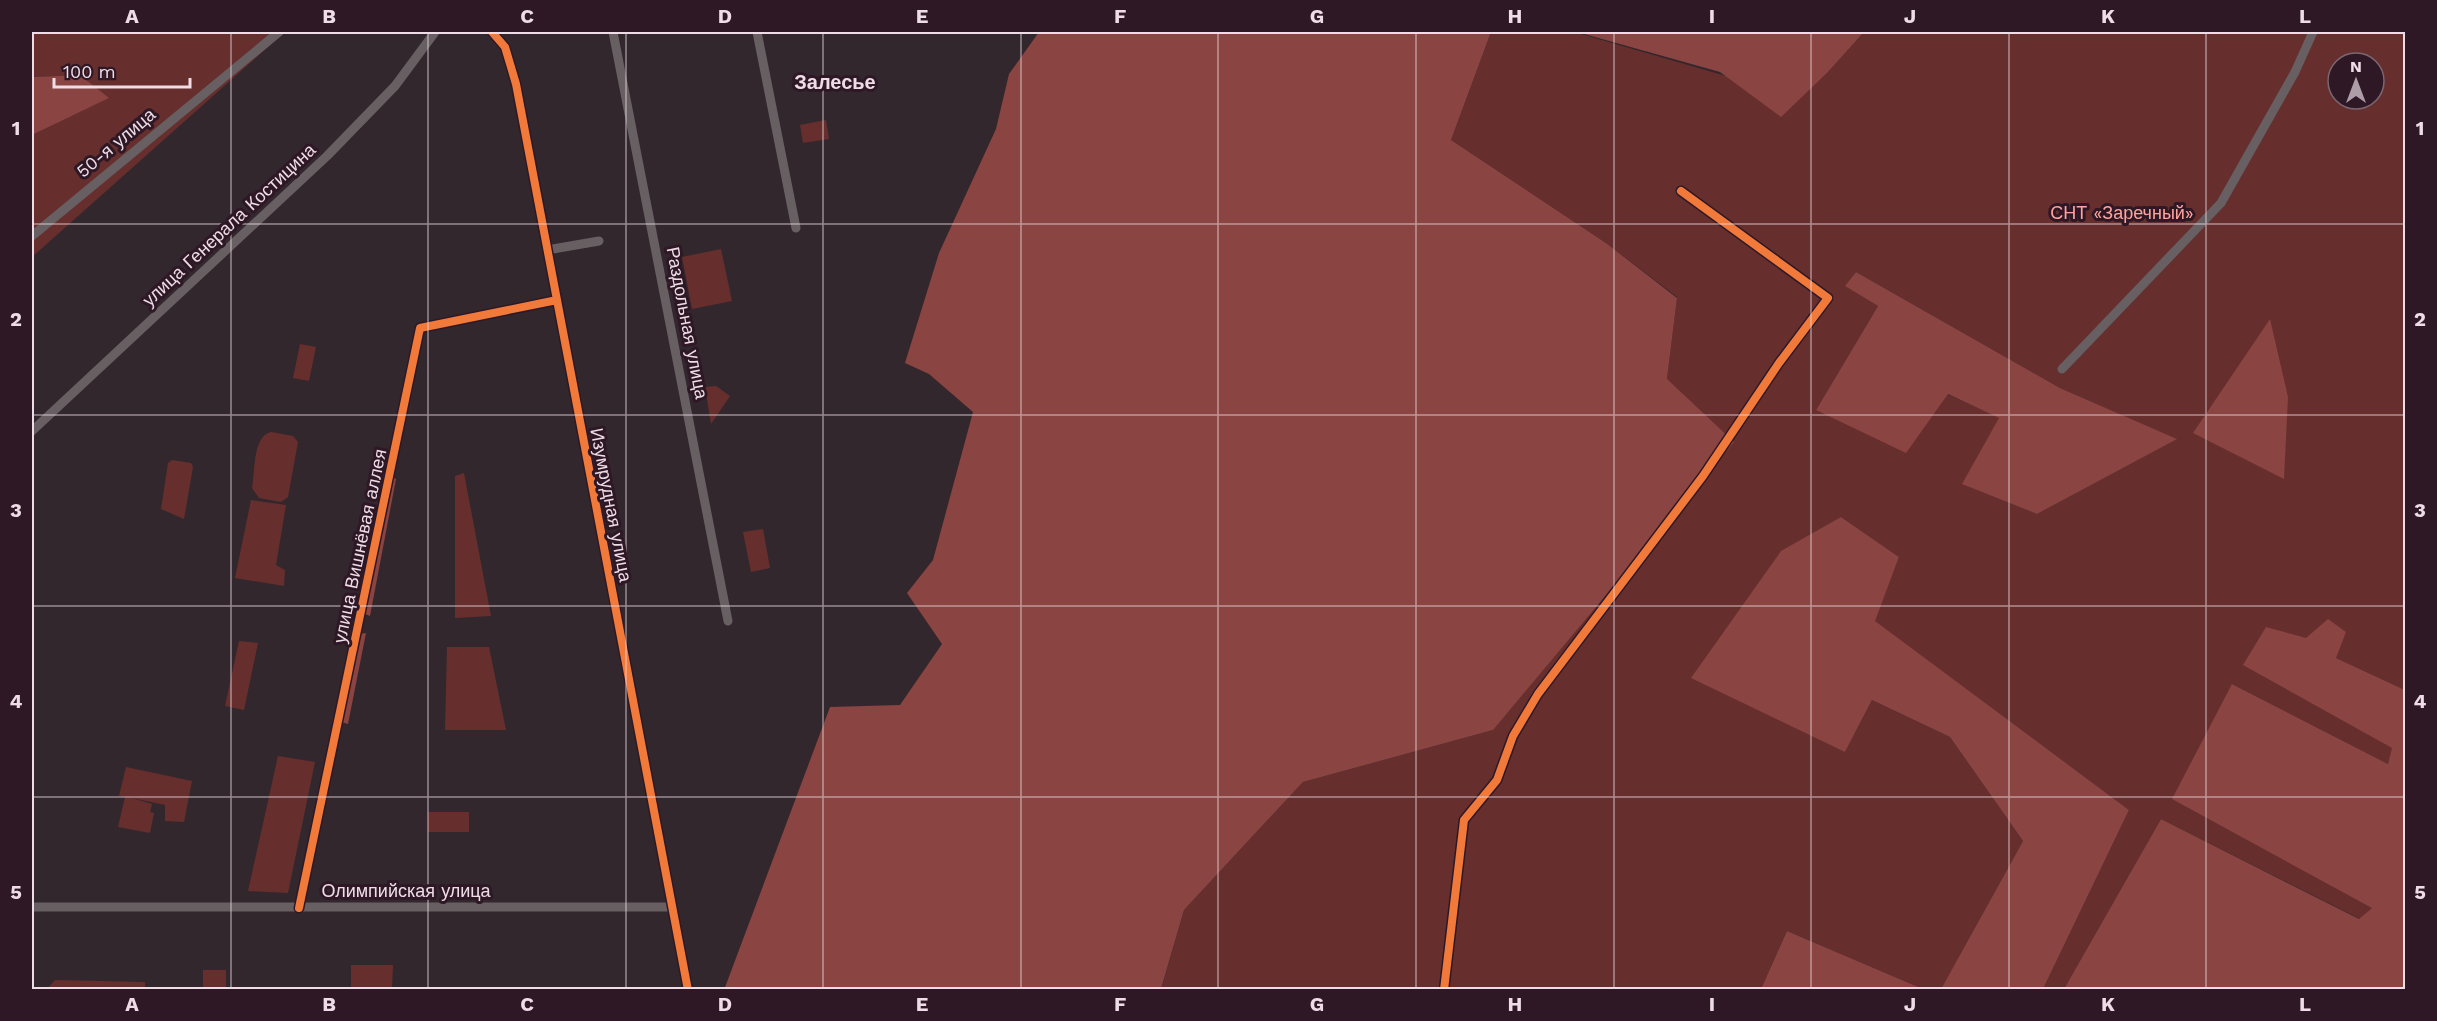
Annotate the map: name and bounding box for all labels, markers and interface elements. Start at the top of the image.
text: A [125,4,139,28]
text: B [322,4,336,28]
text: C [520,4,534,28]
text: D [718,4,732,28]
text: E [916,4,928,28]
text: F [1114,4,1126,28]
text: G [1310,4,1324,28]
text: H [1508,4,1522,28]
text: I [1709,4,1715,28]
text: J [1904,4,1916,28]
text: K [2101,4,2115,28]
text: L [2299,4,2311,28]
scale bar [54,51,190,89]
north arrow [2326,51,2386,111]
text: N [2350,57,2362,76]
text: 100 m [63,61,116,82]
district label: Залесье [794,70,876,94]
street label: 50-я улица [72,103,160,182]
text: 1 [12,116,20,140]
text: 1 [2416,116,2424,140]
street label: улица Генерала Костицина [138,138,320,310]
park label: СНТ «Заречный» [2050,202,2194,223]
street label: Раздольная улица [662,245,713,402]
text: 2 [10,307,22,331]
text: 2 [2414,307,2426,331]
street label: Изумрудная улица [586,426,637,585]
street label: улица Вишнёвая аллея [329,447,390,645]
text: 3 [10,498,22,522]
text: 3 [2414,498,2426,522]
text: 4 [10,689,23,713]
text: 4 [2414,689,2427,713]
text: 5 [10,880,22,904]
street label: Олимпийская улица [321,880,492,901]
text: 5 [2414,880,2426,904]
text: A [125,992,139,1016]
text: B [322,992,336,1016]
text: C [520,992,534,1016]
text: D [718,992,732,1016]
text: E [916,992,928,1016]
text: F [1114,992,1126,1016]
text: G [1310,992,1324,1016]
text: H [1508,992,1522,1016]
text: I [1709,992,1715,1016]
text: J [1904,992,1916,1016]
text: K [2101,992,2115,1016]
text: L [2299,992,2311,1016]

